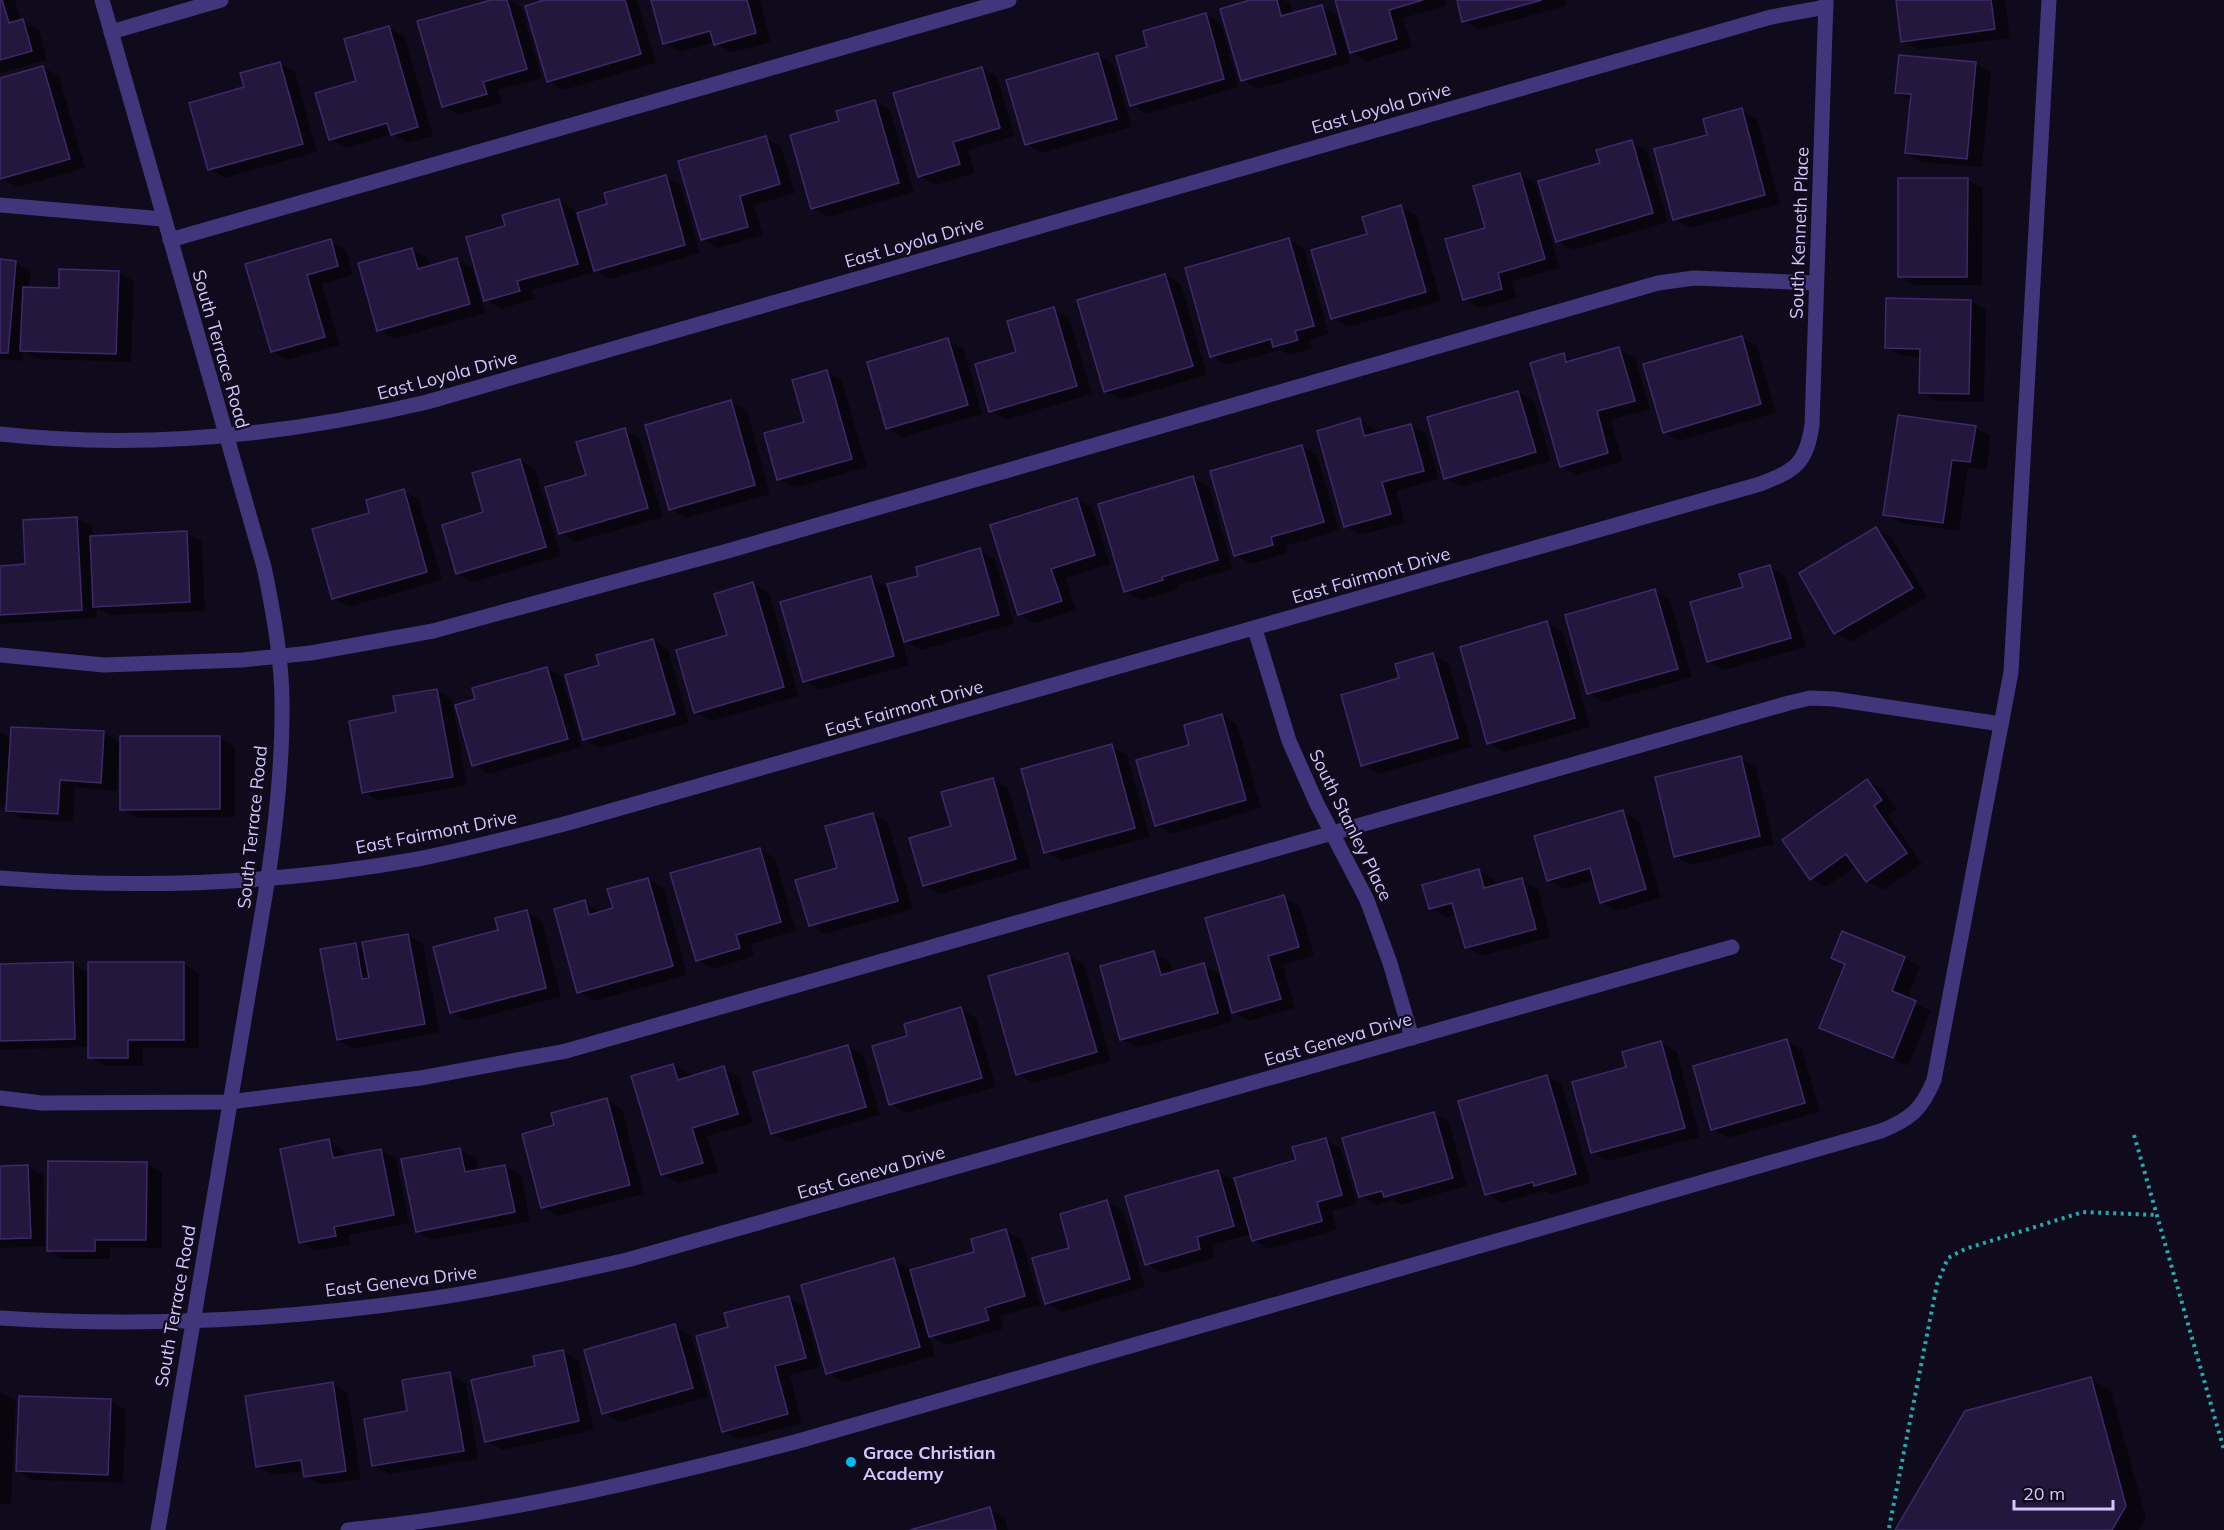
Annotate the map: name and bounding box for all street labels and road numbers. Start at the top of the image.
street label: East Loyola Drive [1309,77,1453,139]
street label: South Kenneth Place [1785,147,1813,319]
street label: East Loyola Drive [842,211,986,273]
street label: South Terrace Road [187,267,255,431]
street label: East Loyola Drive [375,345,519,405]
street label: East Fairmont Drive [1289,541,1453,609]
street label: East Fairmont Drive [822,674,986,742]
street label: South Terrace Road [232,744,272,910]
street label: South Stanley Place [1304,745,1398,905]
street label: East Fairmont Drive [354,805,518,859]
street label: East Geneva Drive [1261,1007,1415,1071]
street label: East Geneva Drive [794,1140,948,1204]
street label: South Terrace Road [149,1223,201,1389]
street label: East Geneva Drive [324,1260,478,1302]

